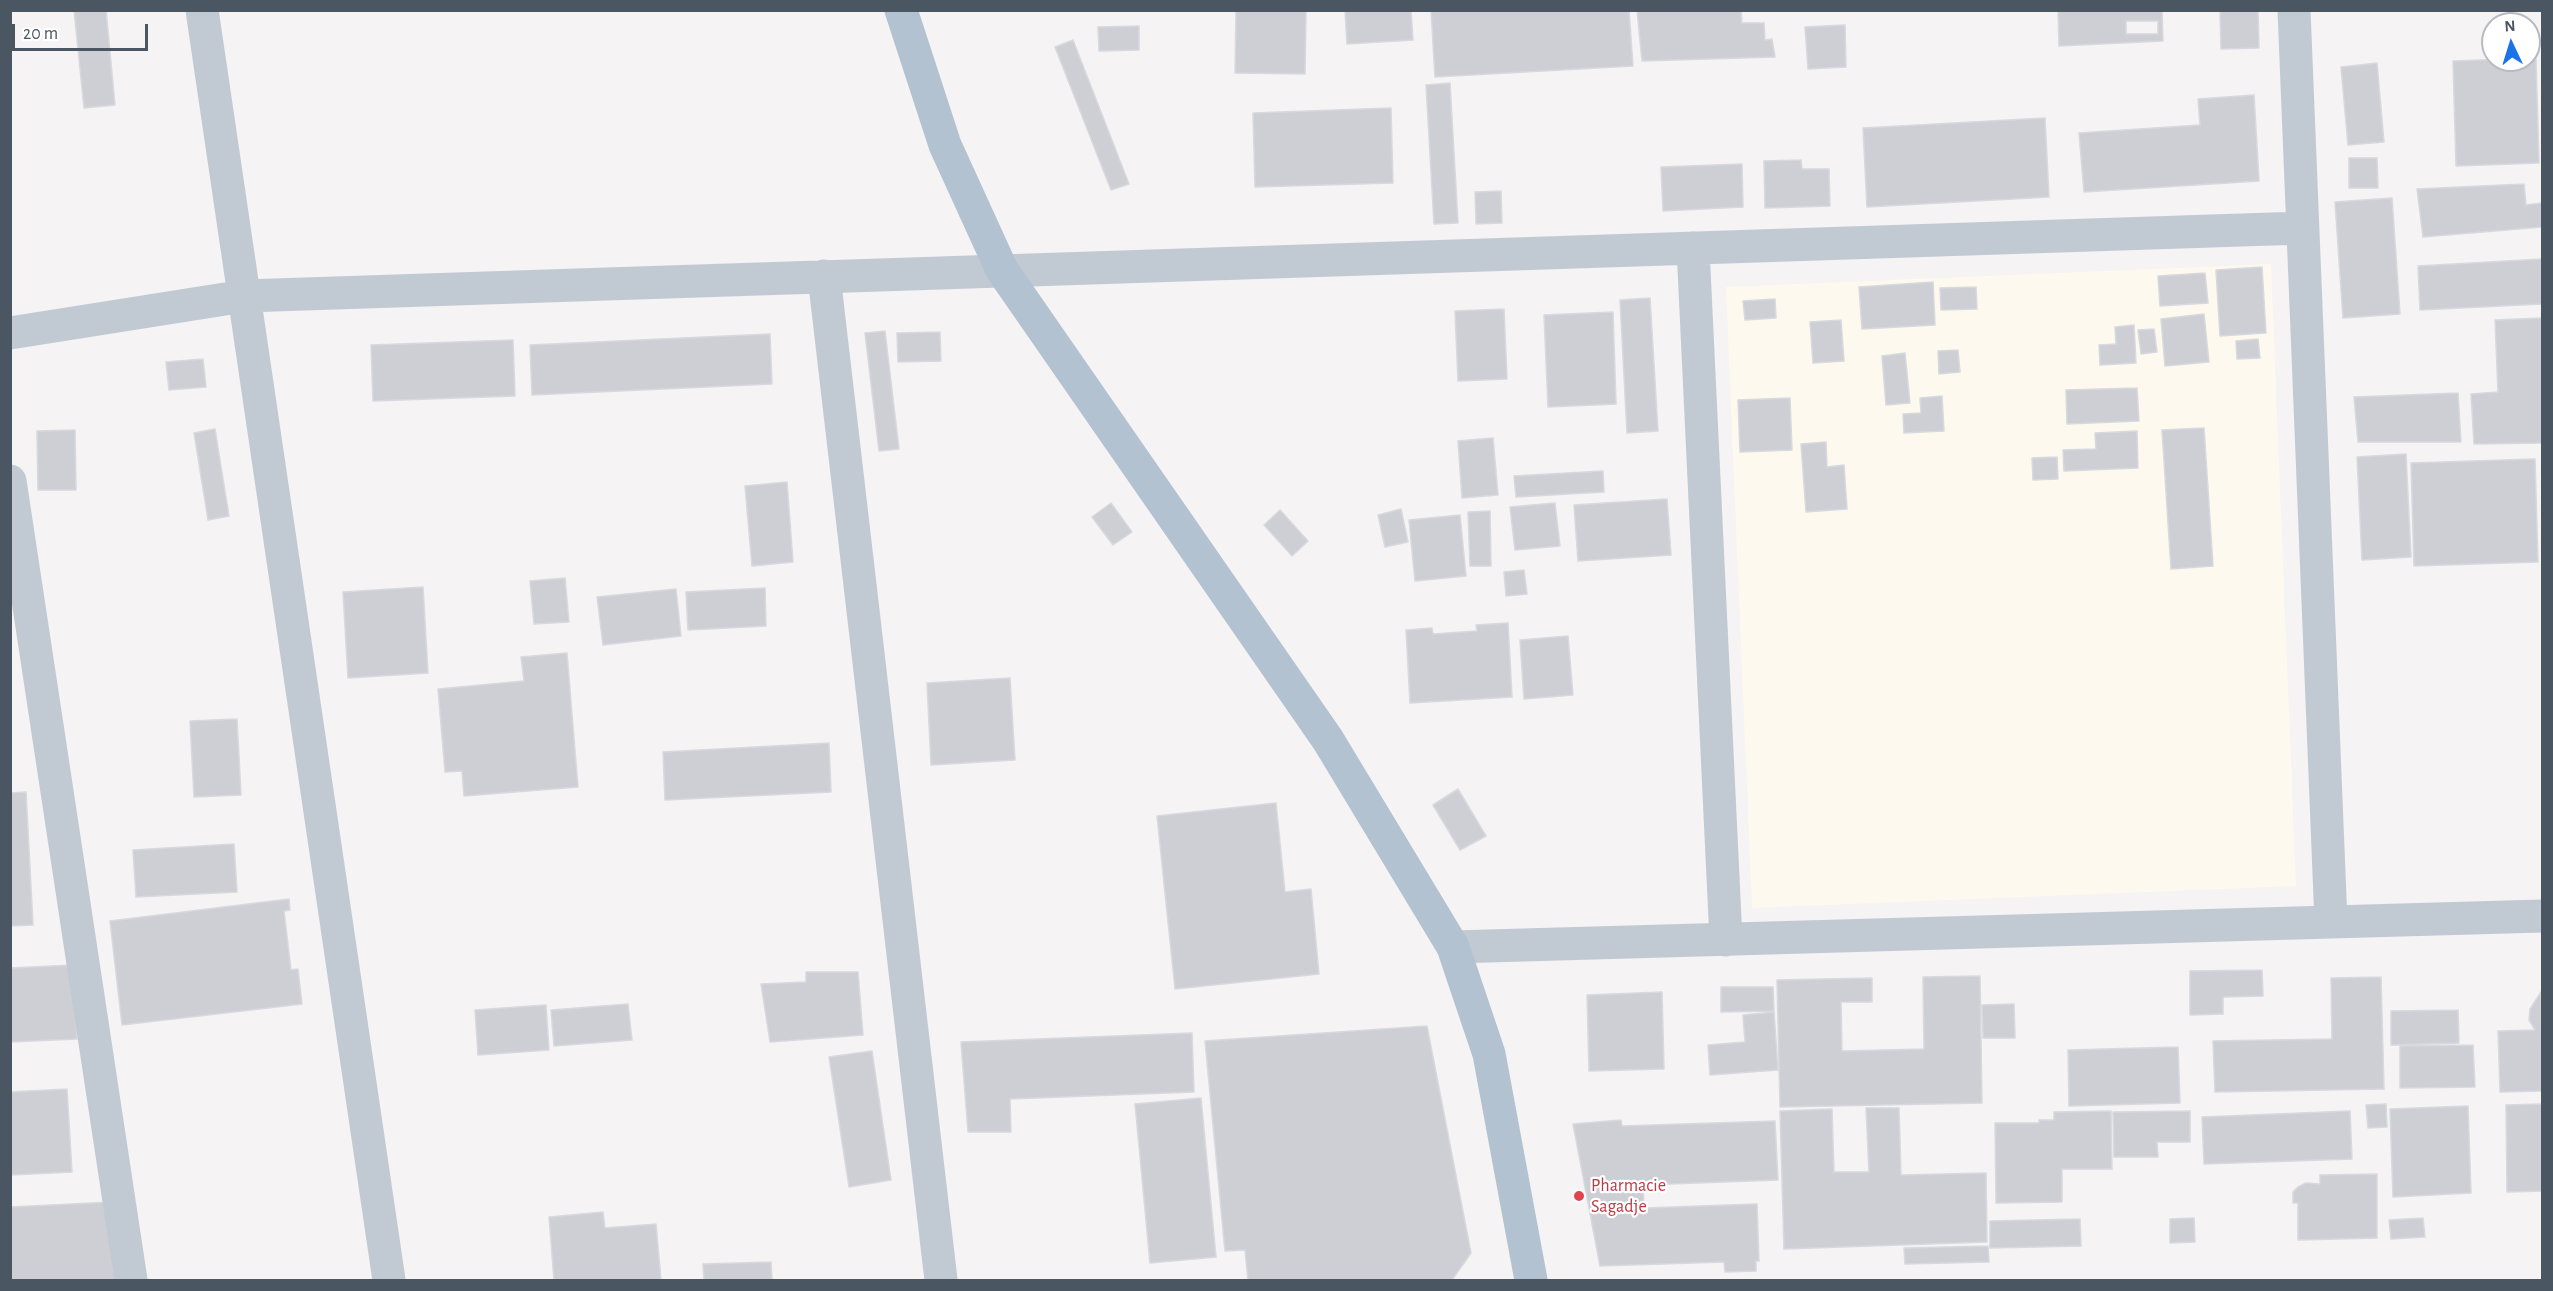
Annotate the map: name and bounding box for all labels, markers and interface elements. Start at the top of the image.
scale bar [15,12,152,50]
north arrow [2481,12,2541,72]
text: N [2504,18,2516,34]
text: 20 m [23,25,58,43]
place label: Pharmacie Sagadje [1591,1175,1666,1218]
marker: Pharmacie Sagadje [1572,1189,1586,1203]

